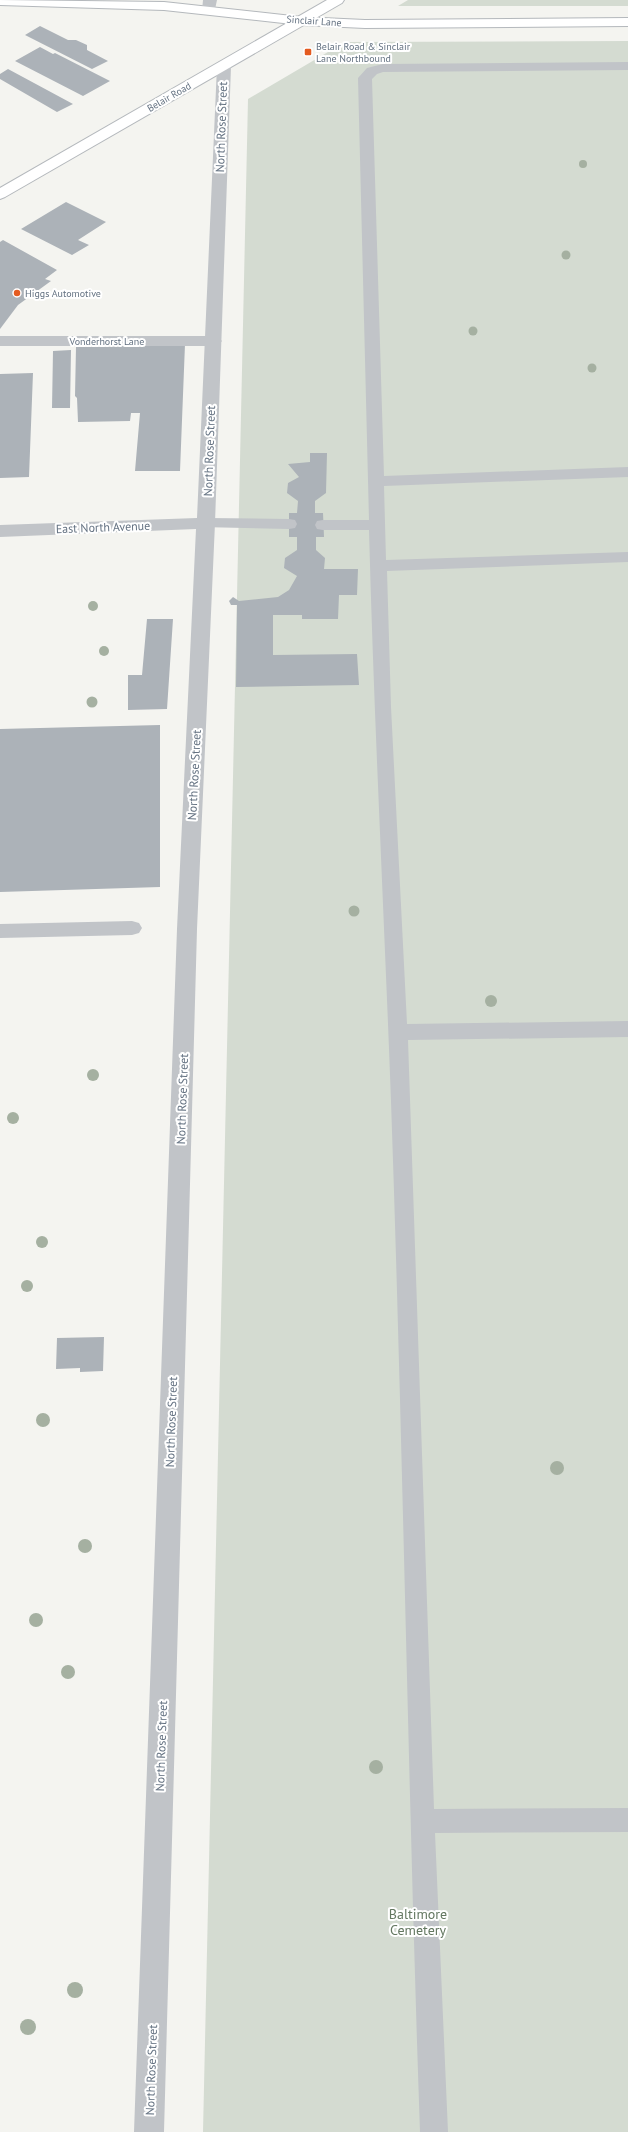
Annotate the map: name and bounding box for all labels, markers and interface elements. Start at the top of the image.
street label: Sinclair Lane [286,13,342,29]
place label: Belair Road & Sinclair Lane Northbound [316,40,411,65]
marker: Belair Road & Sinclair Lane Northbound [303,47,313,57]
street label: Belair Road [145,79,193,115]
street label: North Rose Street [212,81,230,173]
place label: Higgs Automotive [25,287,101,300]
marker: Higgs Automotive [12,288,22,298]
street label: Vonderhorst Lane [69,335,144,348]
street label: North Rose Street [200,405,218,497]
street label: East North Avenue [55,518,151,536]
street label: North Rose Street [184,729,204,821]
street label: North Rose Street [173,1053,191,1145]
street label: North Rose Street [162,1376,180,1468]
street label: North Rose Street [152,1700,170,1792]
park label: Baltimore Cemetery [389,1905,447,1939]
street label: North Rose Street [142,2024,160,2116]

